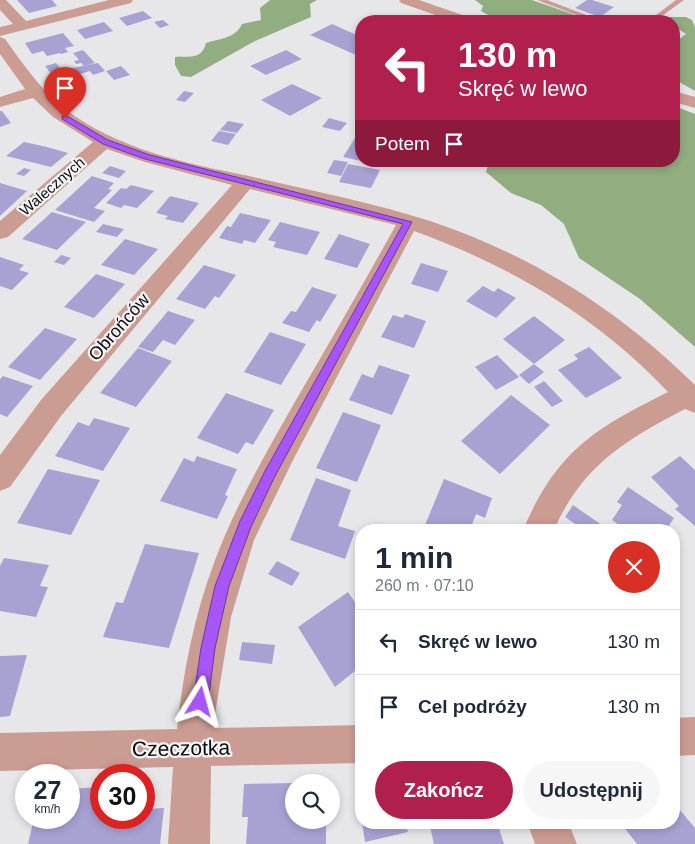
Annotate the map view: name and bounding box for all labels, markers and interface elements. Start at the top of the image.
icon: left [375,35,440,100]
text: 130 m [458,35,557,74]
pin [44,67,86,118]
icon: arrive [51,74,79,102]
text: Skręć w lewo [458,76,588,101]
icon: arrive [440,130,468,158]
text: Potem [375,133,430,154]
street label: Walecznych [16,153,88,219]
street label: Obrońców [85,289,154,365]
text: 1 min [375,541,453,574]
button: close [608,541,660,593]
text: 260 m · 07:10 [375,577,474,594]
icon: left [375,628,403,656]
text: Skręć w lewo [418,631,537,652]
text: 130 m [607,631,660,652]
position arrow [173,675,225,727]
icon: arrive [375,693,403,721]
text: Cel podróży [418,696,527,717]
text: 130 m [607,696,660,717]
street label: Czeczotka [132,736,231,760]
button: Zakończ [375,761,513,819]
button: Udostępnij [523,761,660,819]
speed limit sign: 30 [90,764,155,829]
map controls [285,774,340,829]
button: search [285,774,340,829]
text: 27 [34,776,61,804]
text: km/h [34,802,61,816]

